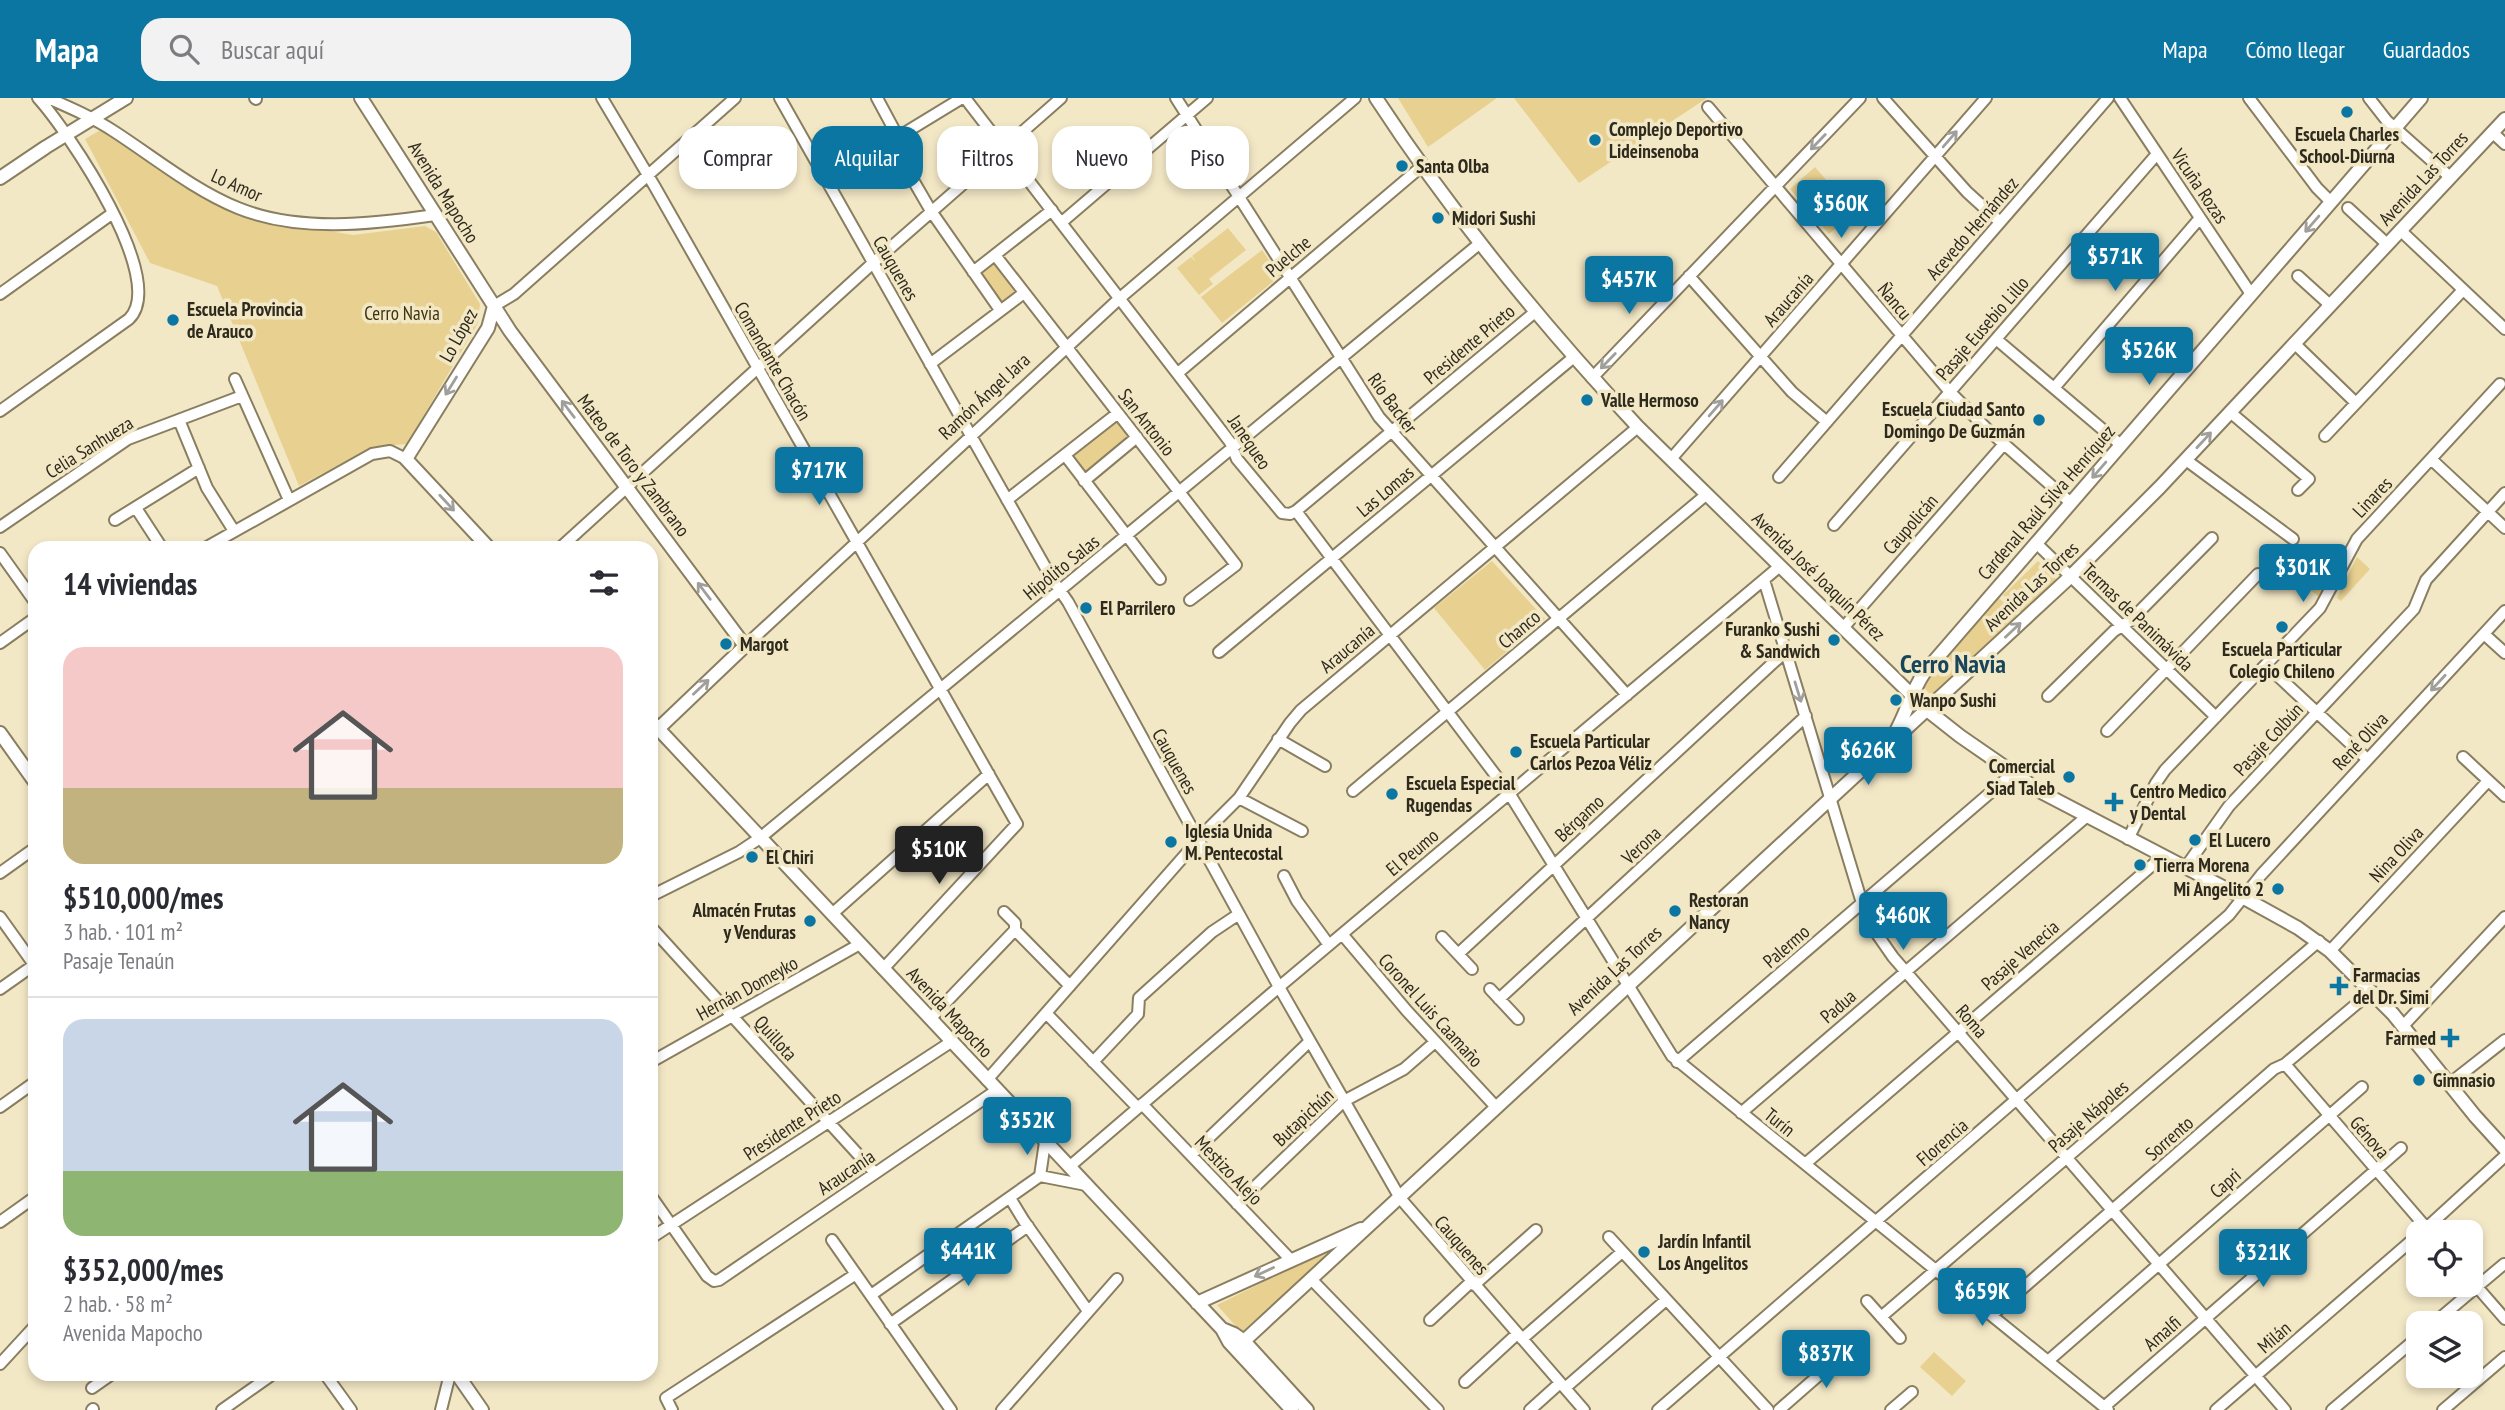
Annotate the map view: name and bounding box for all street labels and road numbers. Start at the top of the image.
street label: Avenida Las Torres [2373,126,2473,230]
street label: Avenida Mapocho [403,137,485,247]
street label: Vicuña Rozas [2166,143,2234,228]
street label: Lo Amor [208,163,267,207]
street label: Acevedo Hernández [1921,171,2023,284]
street label: Puelche [1261,230,1316,282]
street label: Cauquenes [868,231,924,305]
street label: Araucanía [1758,267,1818,331]
street label: Pasaje Eusebio Lillo [1930,271,2034,385]
street label: Ñancu [1873,278,1917,324]
street label: Comandante Chacón [729,297,817,425]
street label: Presidente Prieto [1419,299,1519,389]
street label: Lo López [434,304,482,366]
street label: Ramón Ángel Jara [933,348,1035,444]
street label: Río Backer [1363,368,1423,439]
street label: San Antonio [1113,384,1181,460]
street label: Mateo de Toro y Zambrano [573,389,695,541]
street label: Janequeo [1223,409,1277,474]
street label: Celia Sanhueza [41,411,137,483]
street label: Cardenal Raúl Silva Henríquez [1972,419,2120,584]
street label: Las Lomas [1351,460,1419,522]
street label: Linares [2347,471,2397,523]
street label: Caupolicán [1877,489,1943,559]
street label: Avenida José Joaquín Pérez [1747,506,1891,646]
street label: Hipólito Salas [1018,529,1104,605]
street label: Avenida Las Torres [1979,536,2083,636]
street label: Termas de Panimávida [2077,558,2199,676]
street label: Chanco [1493,604,1545,654]
street label: Araucanía [1315,618,1379,678]
street label: Pasaje Colbún [2228,697,2308,781]
street label: René Oliva [2327,707,2393,775]
street label: Cauquenes [1147,724,1203,798]
street label: Bérgamo [1549,789,1609,847]
street label: Verona [1616,821,1666,870]
street label: Nina Oliva [2364,821,2428,887]
street label: El Peumo [1381,823,1443,881]
street label: Pasaje Venecia [1976,915,2064,995]
street label: Palermo [1758,919,1814,973]
street label: Avenida Las Torres [1562,920,1666,1020]
street label: Coronel Luis Caamaño [1374,948,1488,1072]
street label: Hernán Domeyko [692,950,802,1026]
street label: Avenida Mapocho [902,962,998,1062]
street label: Padua [1815,984,1861,1028]
street label: Roma [1951,999,1993,1043]
street label: Quillota [749,1010,803,1066]
street label: Pasaje Nápoles [2043,1075,2133,1157]
street label: Butapichún [1268,1083,1338,1151]
street label: Presidente Prieto [739,1085,845,1165]
street label: Turín [1760,1102,1800,1142]
street label: Sorrento [2140,1110,2198,1166]
street label: Génova [2345,1111,2395,1163]
street label: Florencia [1911,1113,1973,1171]
street label: Mestizo Alejo [1190,1130,1268,1210]
street label: Araucanía [813,1144,879,1200]
street label: Capri [2204,1163,2246,1203]
street label: Cauquenes [1430,1210,1494,1280]
street label: Amalfi [2138,1310,2186,1356]
street label: Milán [2252,1316,2296,1358]

